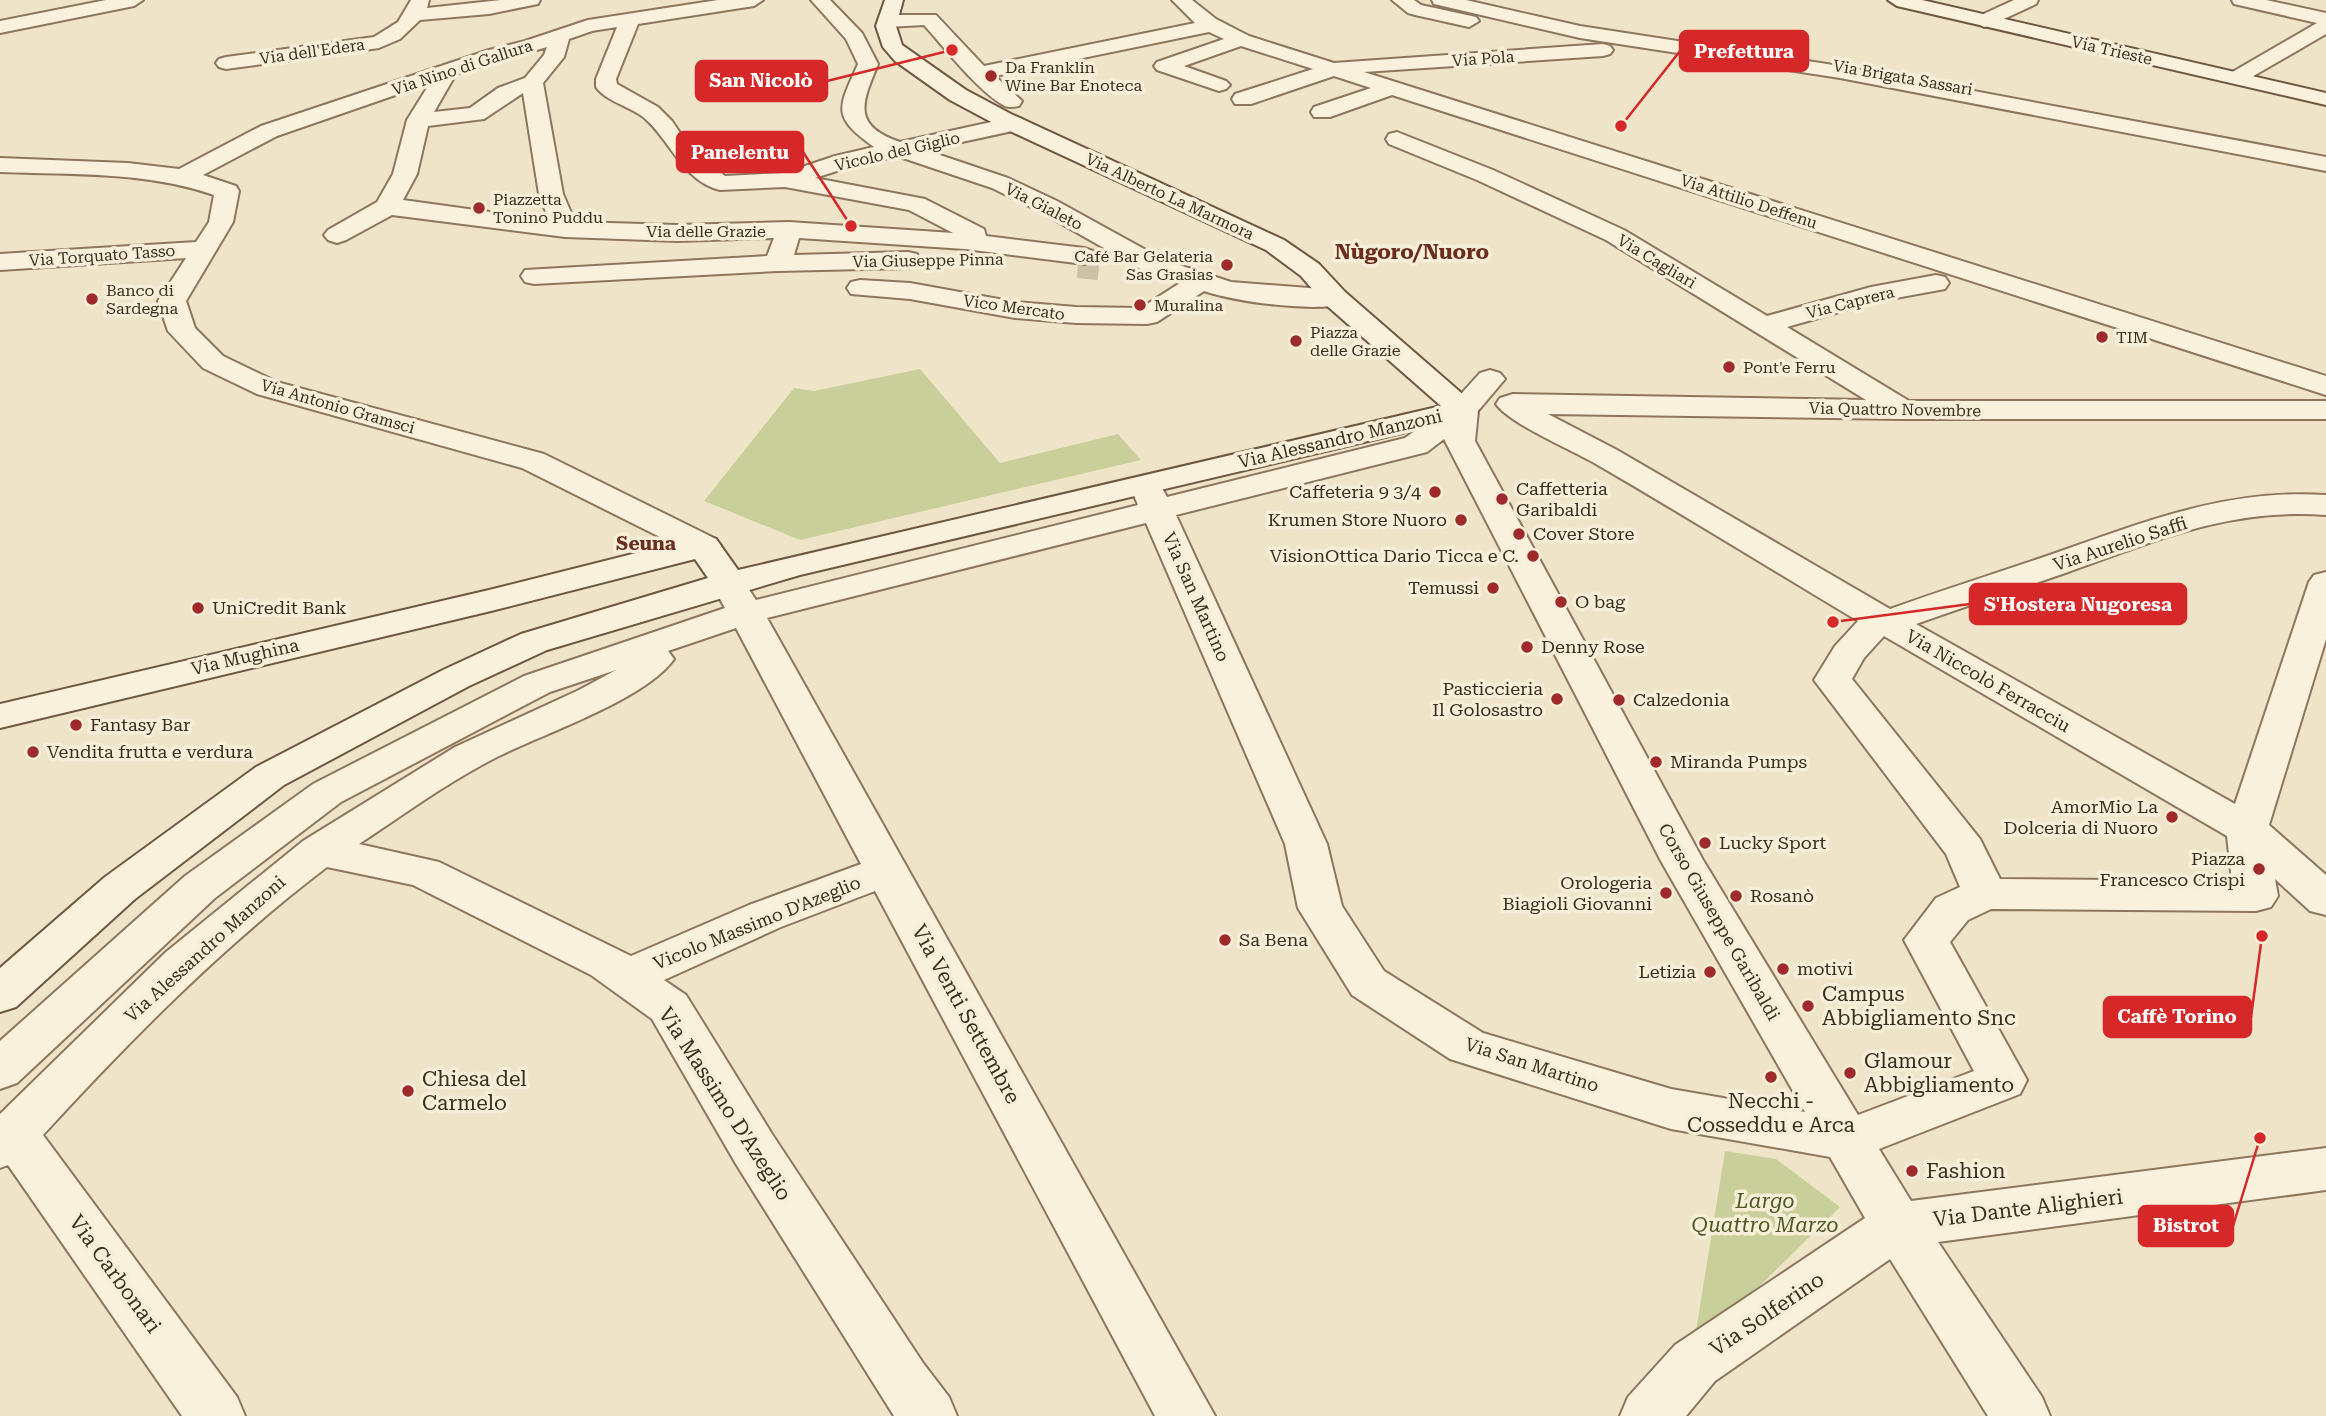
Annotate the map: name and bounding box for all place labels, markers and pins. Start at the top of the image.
callout: Prefettura [1680,31,1808,71]
place label: Da Franklin Wine Bar Enoteca [1005,58,1142,95]
callout: San Nicolò [696,61,827,101]
marker: Da Franklin Wine Bar Enoteca [983,68,999,84]
callout: Panelentu [677,132,803,172]
place label: Piazzetta Tonino Puddu [493,190,603,227]
marker: Piazzetta Tonino Puddu [471,200,487,216]
place label: Café Bar Gelateria Sas Grasias [1074,247,1213,284]
marker: Café Bar Gelateria Sas Grasias [1219,257,1235,273]
place label: Banco di Sardegna [106,281,179,318]
marker: Banco di Sardegna [84,291,100,307]
place label: Muralina [1154,296,1224,315]
marker: Muralina [1132,297,1148,313]
place label: Piazza delle Grazie [1310,323,1401,360]
place label: TIM [2116,328,2148,347]
marker: TIM [2094,329,2110,345]
marker: Piazza delle Grazie [1288,333,1304,349]
place label: Pont'e Ferru [1743,358,1835,377]
marker: Pont'e Ferru [1721,359,1737,375]
place label: Caffetteria Garibaldi [1516,478,1608,520]
place label: Caffeteria 9 3/4 [1289,481,1421,502]
marker: Caffeteria 9 3/4 [1427,484,1443,500]
marker: Caffetteria Garibaldi [1494,491,1510,507]
place label: Krumen Store Nuoro [1268,509,1447,530]
marker: Krumen Store Nuoro [1453,512,1469,528]
place label: Cover Store [1533,523,1635,544]
marker: Cover Store [1511,526,1527,542]
place label: VisionOttica Dario Ticca e C. [1270,545,1519,566]
marker: VisionOttica Dario Ticca e C. [1525,548,1541,564]
place label: Temussi [1408,577,1479,598]
marker: Temussi [1485,580,1501,596]
callout: S'Hostera Nugoresa [1970,584,2186,624]
place label: O bag [1575,591,1626,612]
marker: O bag [1553,594,1569,610]
place label: UniCredit Bank [212,597,347,618]
marker: UniCredit Bank [190,600,206,616]
place label: Denny Rose [1541,636,1645,657]
marker: Denny Rose [1519,639,1535,655]
place label: Pasticcieria Il Golosastro [1432,678,1543,720]
place label: Calzedonia [1633,689,1730,710]
marker: Pasticcieria Il Golosastro [1549,691,1565,707]
marker: Calzedonia [1611,692,1627,708]
place label: Fantasy Bar [90,714,190,735]
marker: Fantasy Bar [68,717,84,733]
place label: Vendita frutta e verdura [47,741,253,762]
marker: Vendita frutta e verdura [25,744,41,760]
place label: Miranda Pumps [1670,751,1807,772]
marker: Miranda Pumps [1648,754,1664,770]
place label: AmorMio La Dolceria di Nuoro [2003,796,2158,838]
marker: AmorMio La Dolceria di Nuoro [2164,809,2180,825]
place label: Lucky Sport [1719,832,1827,853]
marker: Lucky Sport [1697,835,1713,851]
place label: Piazza Francesco Crispi [2100,848,2245,890]
marker: Piazza Francesco Crispi [2251,861,2267,877]
place label: Orologeria Biagioli Giovanni [1502,872,1652,914]
marker: Orologeria Biagioli Giovanni [1658,885,1674,901]
place label: Rosanò [1750,885,1814,906]
marker: Rosanò [1728,888,1744,904]
place label: Sa Bena [1239,929,1308,950]
marker: Sa Bena [1217,932,1233,948]
place label: motivi [1797,958,1853,979]
place label: Letizia [1638,961,1696,982]
marker: motivi [1775,961,1791,977]
marker: Letizia [1702,964,1718,980]
place label: Campus Abbigliamento Snc [1822,982,2016,1030]
callout: Caffè Torino [2104,997,2251,1037]
marker: Campus Abbigliamento Snc [1800,998,1816,1014]
place label: Glamour Abbigliamento [1864,1049,2014,1097]
marker: Glamour Abbigliamento [1842,1065,1858,1081]
place label: Chiesa del Carmelo [422,1067,527,1115]
marker: Necchi - Cosseddu e Arca [1763,1069,1779,1085]
marker: Chiesa del Carmelo [400,1083,416,1099]
place label: Necchi - Cosseddu e Arca [1687,1089,1856,1137]
place label: Fashion [1926,1159,2006,1183]
marker: Fashion [1904,1163,1920,1179]
callout: Bistrot [2139,1206,2233,1246]

